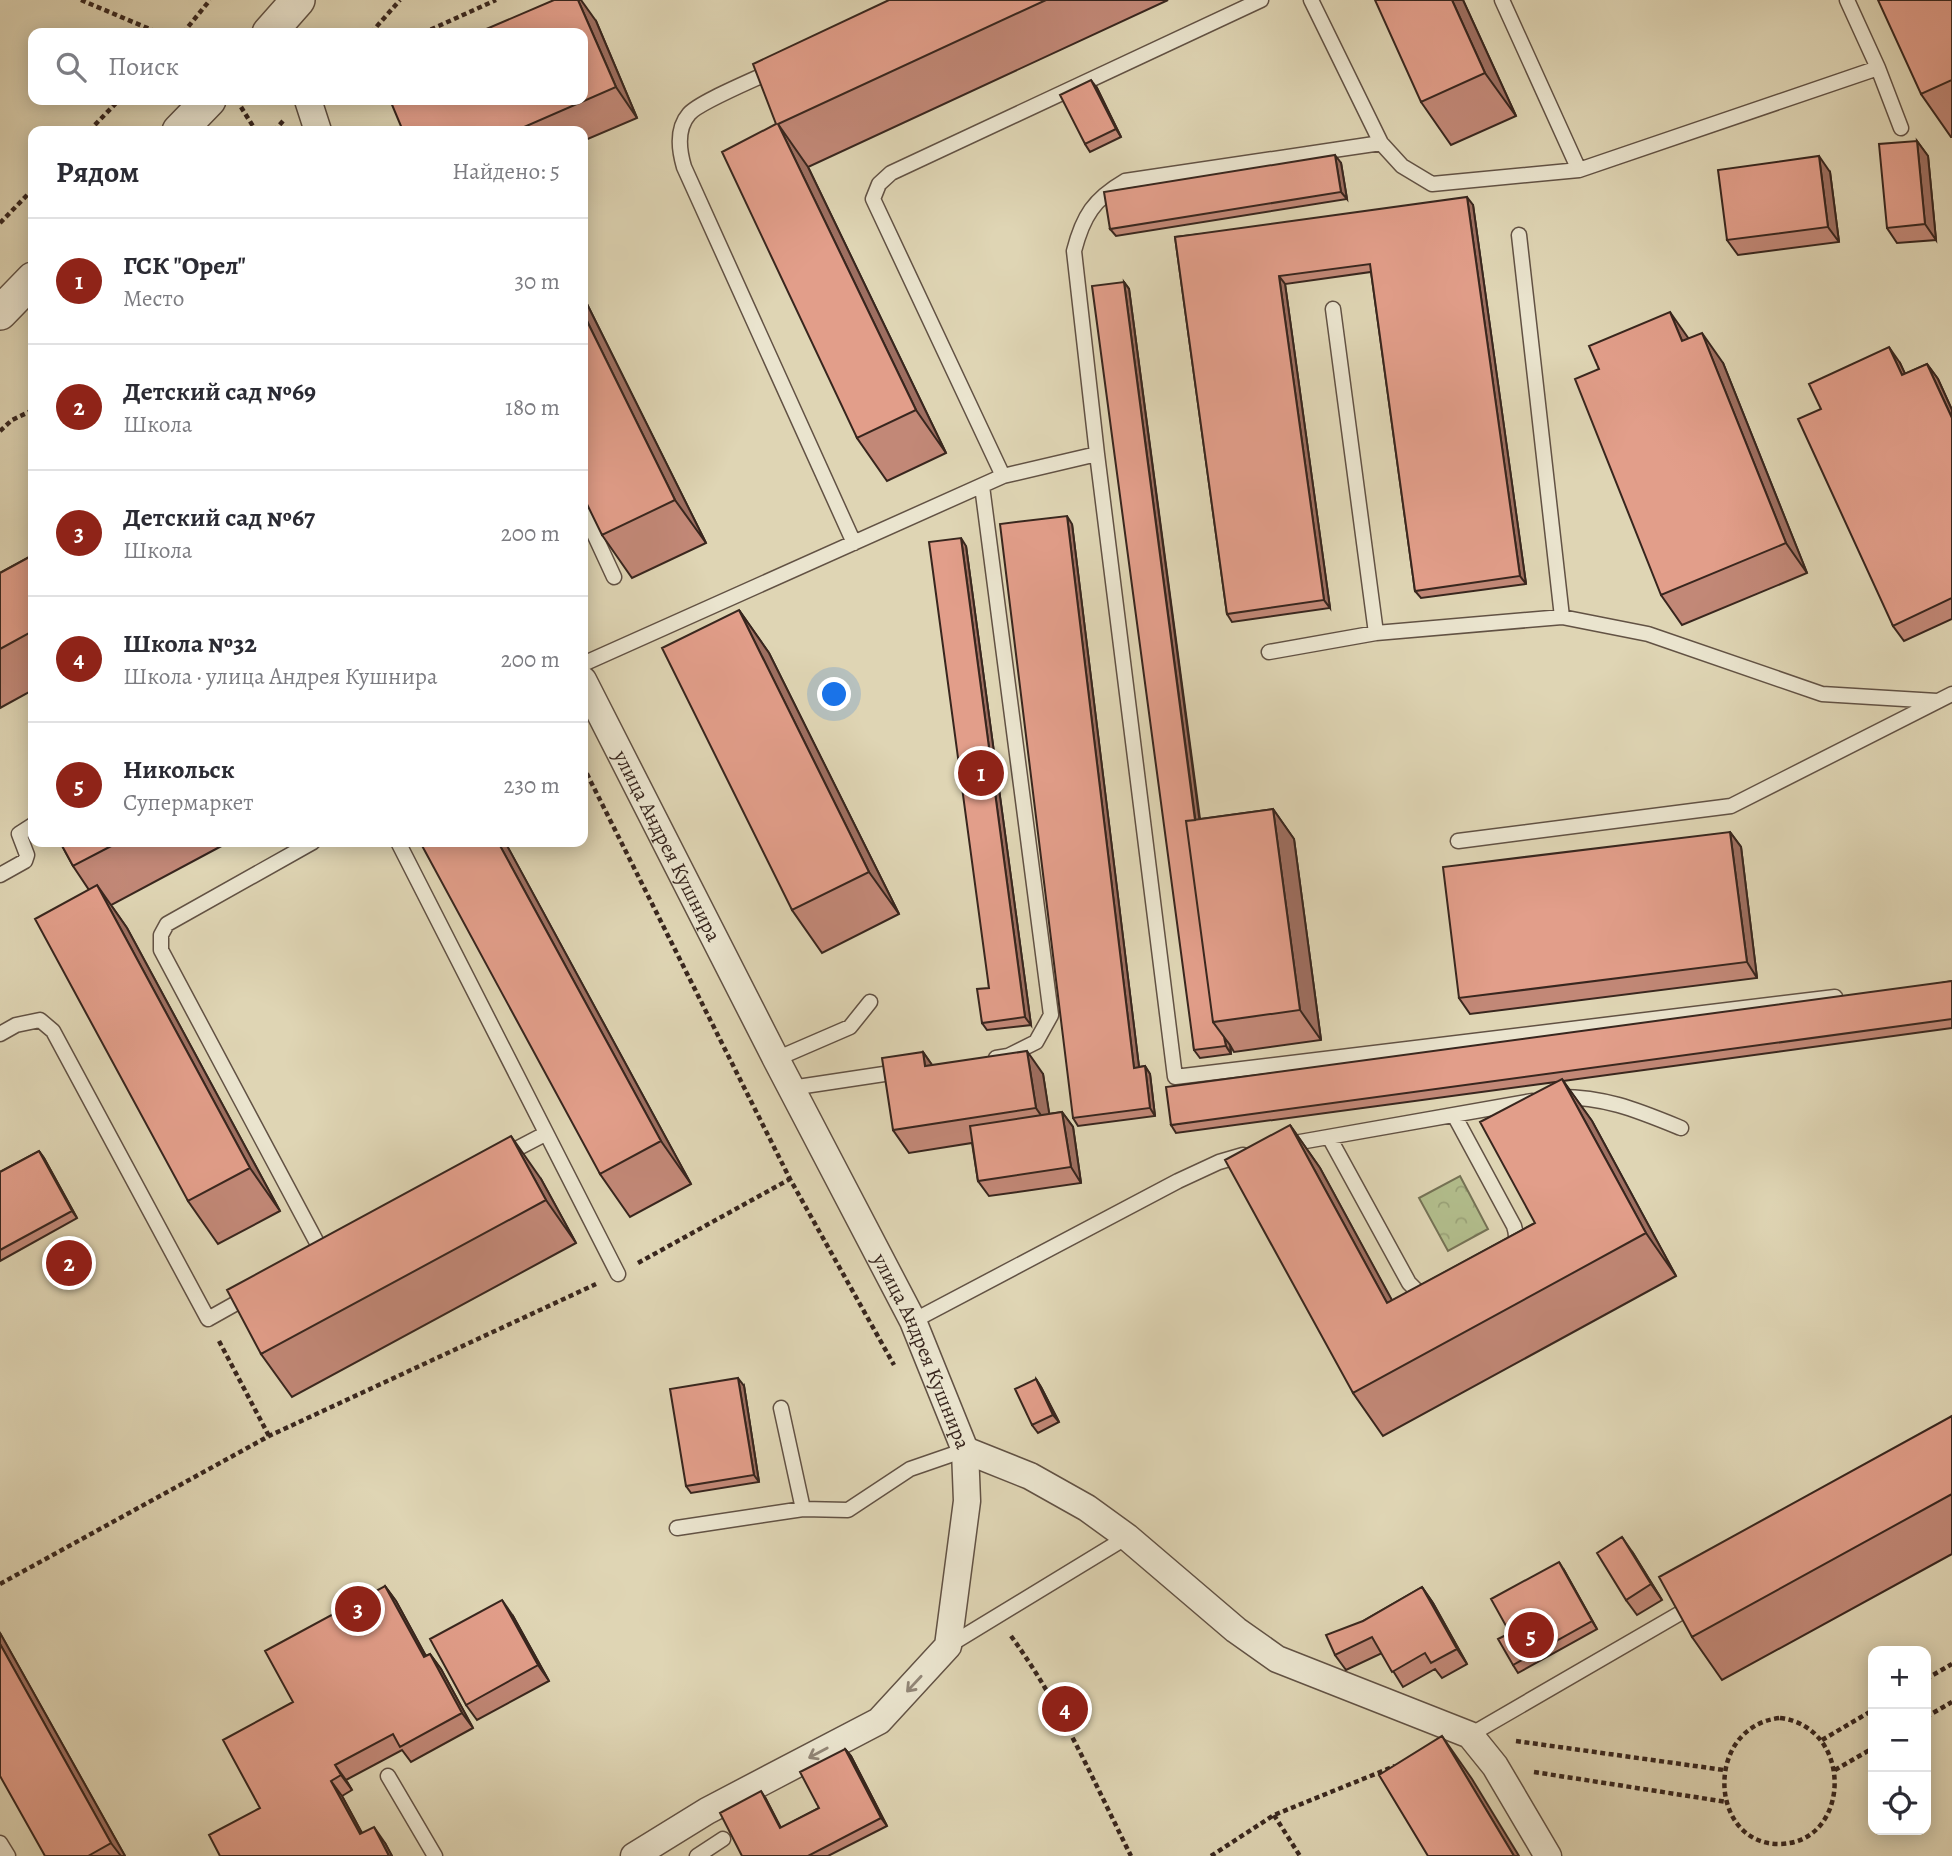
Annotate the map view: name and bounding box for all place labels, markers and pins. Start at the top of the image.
pin: 1 [958,747,1004,799]
pin: 2 [46,1237,92,1289]
pin: 3 [335,1583,381,1635]
pin: 5 [1508,1609,1554,1661]
pin: 4 [1042,1683,1088,1735]

